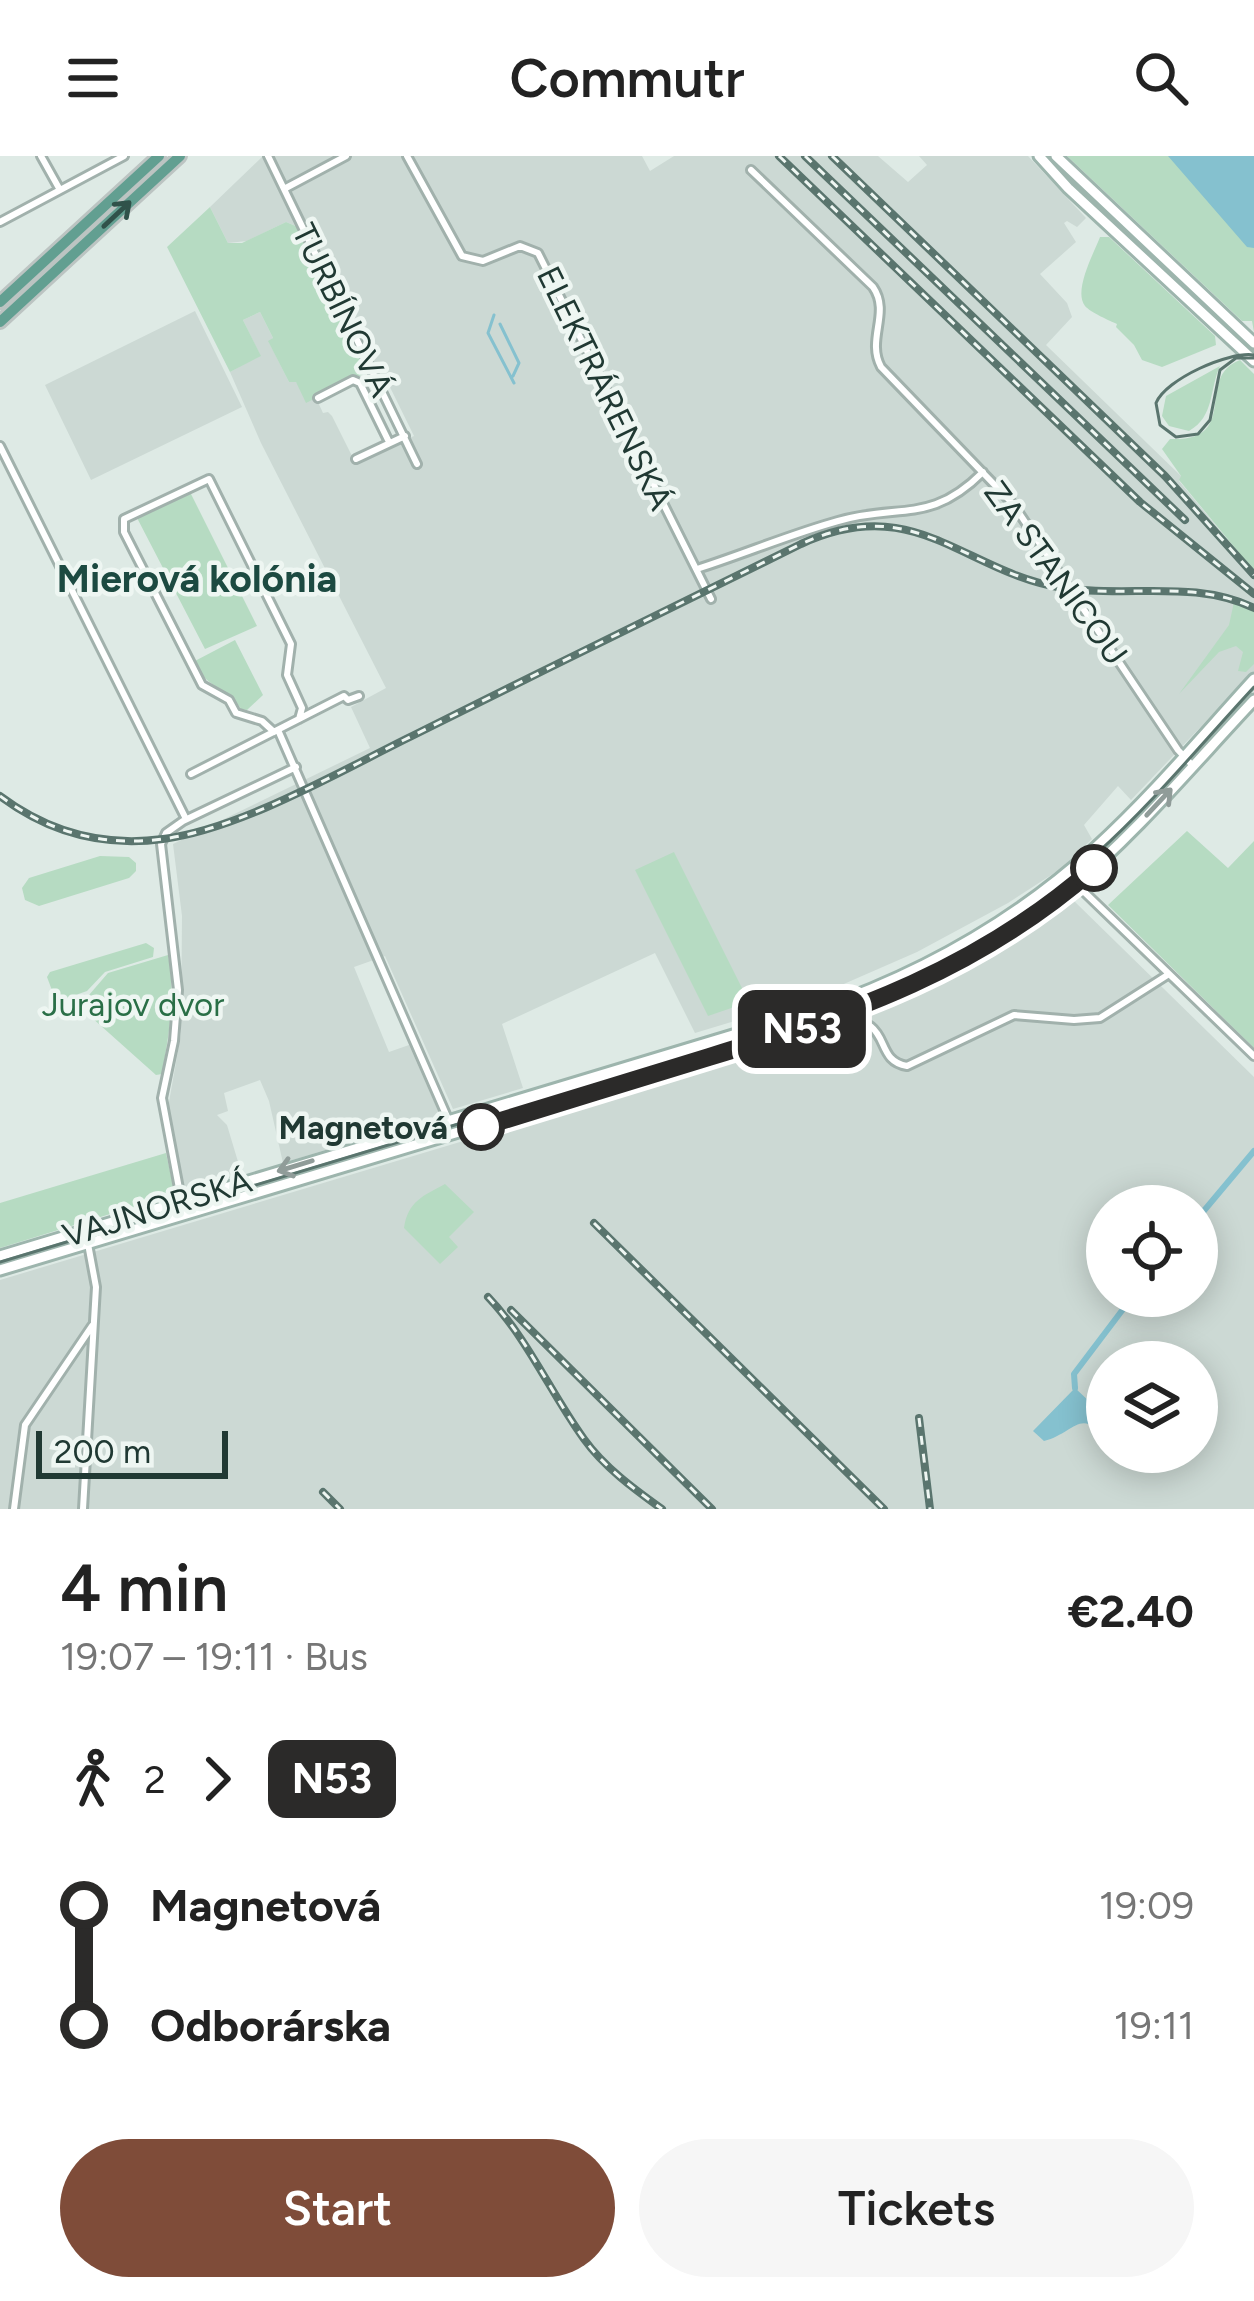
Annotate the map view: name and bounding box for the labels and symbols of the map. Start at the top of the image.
one-way arrow [102,201,131,229]
street label: TURBÍNOVÁ [284,217,402,403]
street label: ELEKTRÁRENSKÁ [529,260,681,517]
street label: ZA STANICOU [976,474,1136,672]
district label: Mierová kolónia [57,555,337,602]
one-way arrow [1145,787,1173,817]
unlabelled marker [1072,846,1116,890]
park label: Jurajov dvor [42,985,224,1024]
line badge: N53 [733,990,871,1068]
marker: Magnetová [459,1105,503,1149]
place label: Magnetová [279,1108,448,1147]
one-way arrow [277,1156,315,1178]
street label: VAJNORSKÁ [58,1161,257,1255]
scale bar [36,1425,228,1478]

